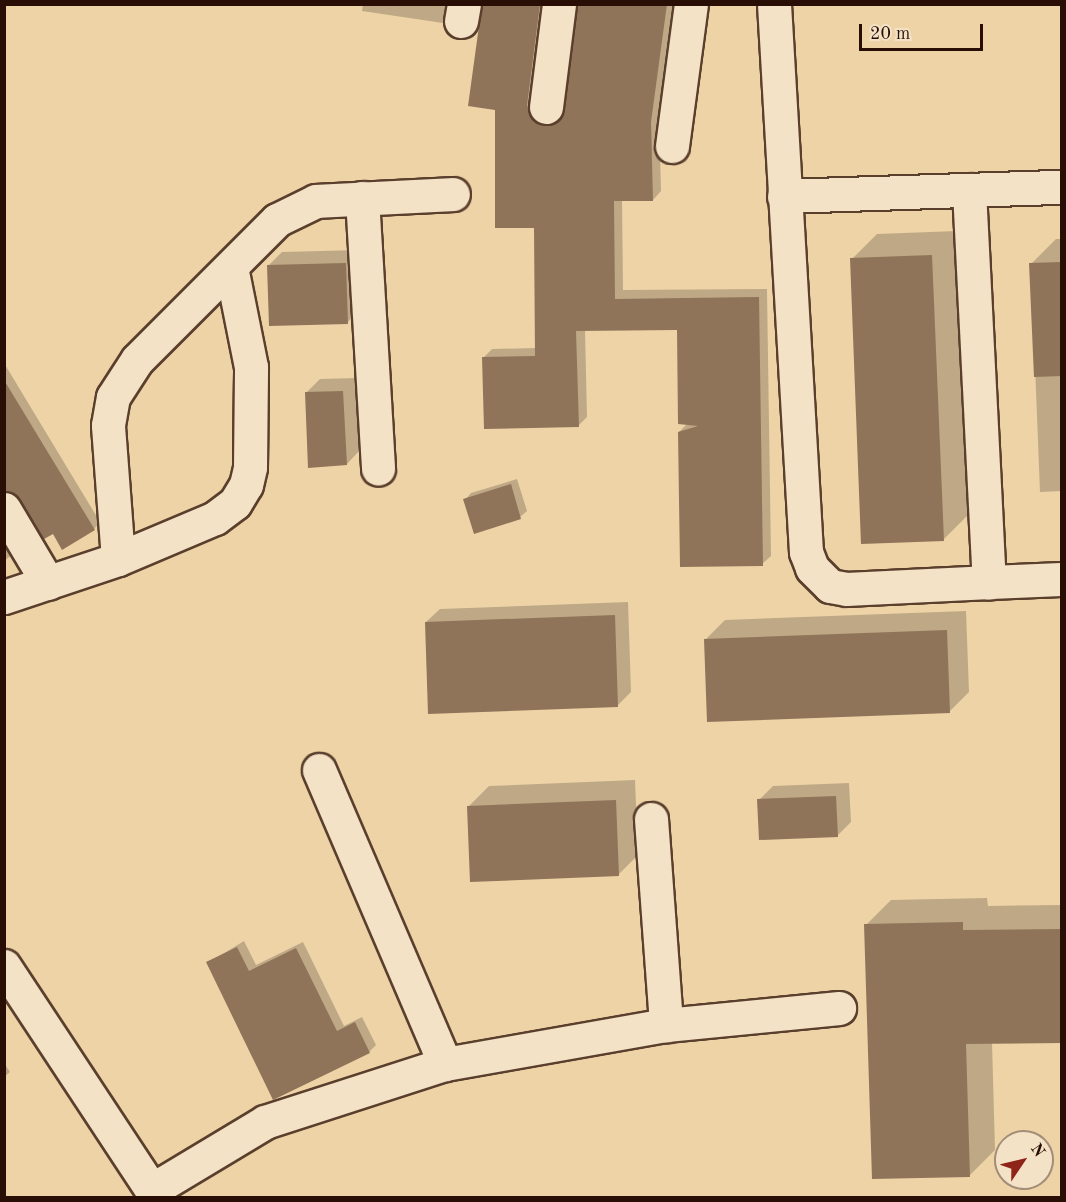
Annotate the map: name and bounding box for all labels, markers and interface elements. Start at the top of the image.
scale bar [862,12,986,50]
text: 20 m [870,25,910,43]
north arrow [994,1130,1054,1190]
text: N [1027,1141,1047,1160]

